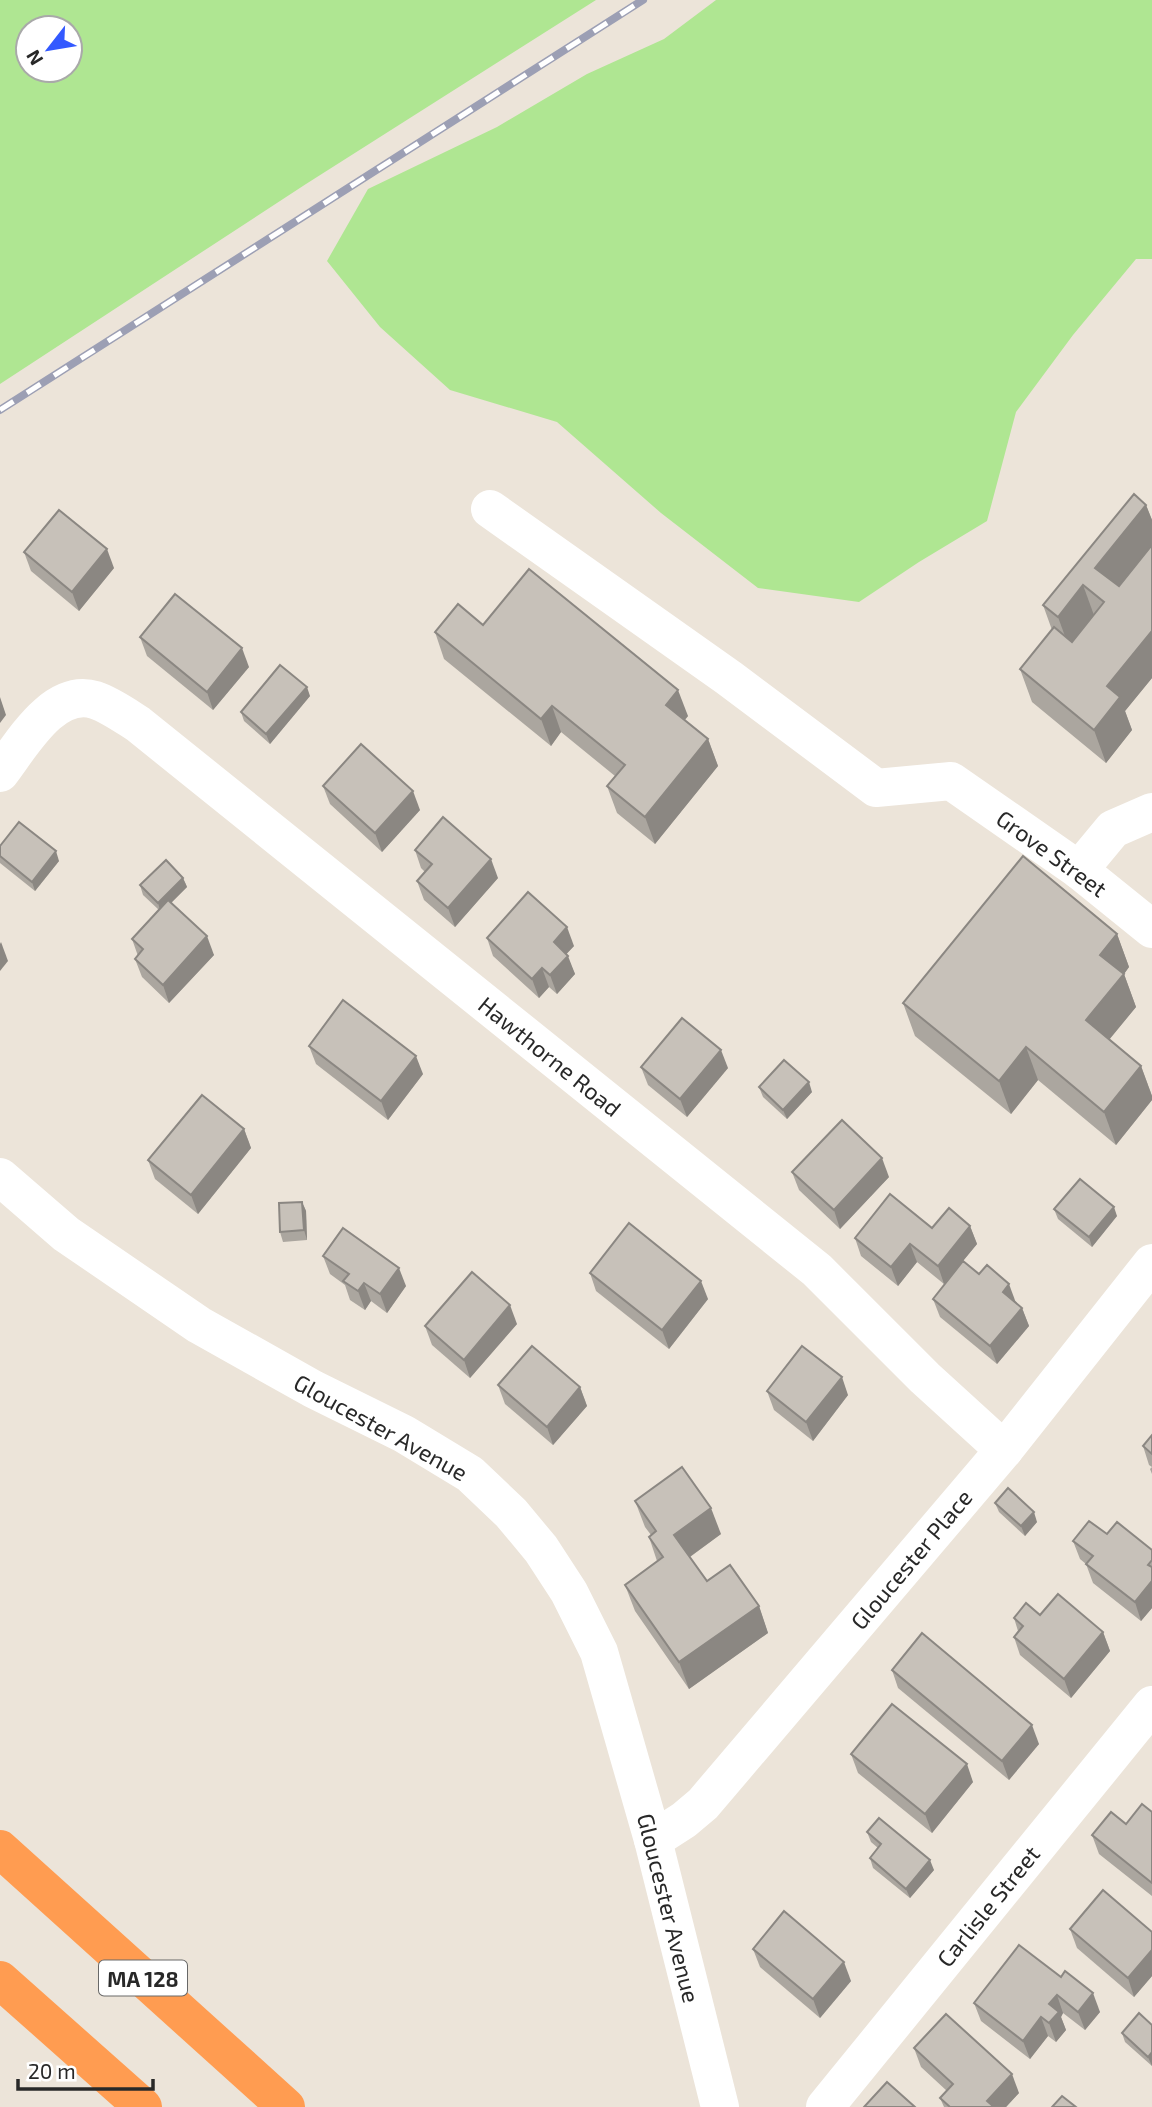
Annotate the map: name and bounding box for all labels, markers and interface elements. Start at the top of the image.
north arrow [14,14,84,84]
text: N [21,46,47,70]
street label: Grove Street [991,804,1113,903]
street label: Hawthorne Road [473,990,627,1122]
street label: Gloucester Avenue [289,1368,473,1486]
street label: Gloucester Place [844,1483,978,1635]
street label: Gloucester Avenue [632,1810,706,2006]
street label: Carlisle Street [931,1840,1045,1972]
road number: MA 128 [99,1960,187,1996]
scale bar [18,2048,152,2092]
text: 20 m [28,2058,76,2083]

